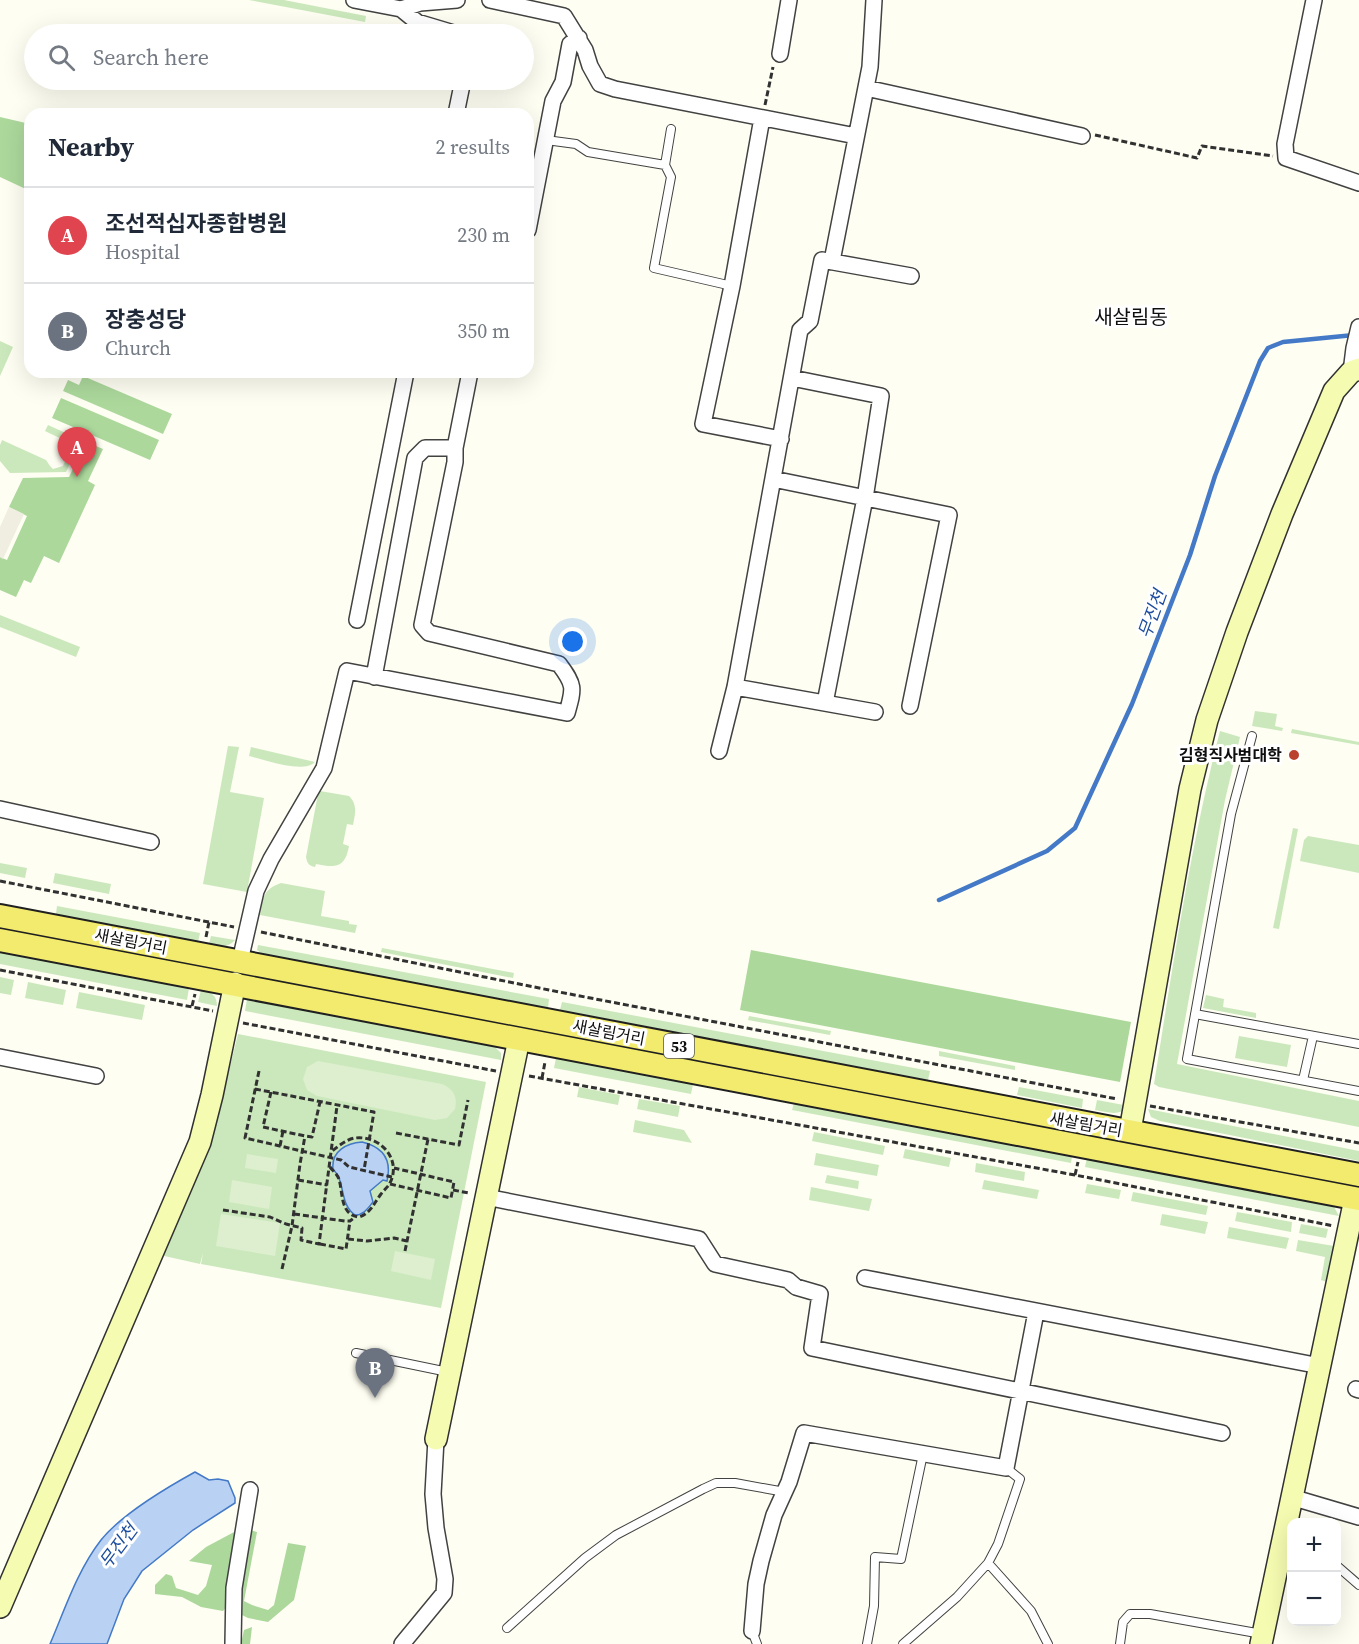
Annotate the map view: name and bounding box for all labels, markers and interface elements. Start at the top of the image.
search box [24,24,534,90]
icon: search [45,41,78,74]
text: Search here [93,42,209,72]
text: Nearby [48,129,134,165]
text: 2 results [435,133,510,161]
text: 조선적십자종합병원 [105,208,287,238]
text: A [61,221,74,249]
text: 230 m [457,221,510,249]
text: Hospital [105,238,180,266]
district label: 새살림동 [1094,303,1168,331]
text: 장충성당 [105,304,186,334]
text: B [61,317,74,345]
text: 350 m [457,317,510,345]
text: Church [105,334,171,362]
pin: A [58,428,97,477]
water label: 무진천 [1132,584,1173,642]
your location [558,627,587,656]
place label: 김형직사범대학 [1179,744,1282,766]
marker: 김형직사범대학 [1287,748,1301,762]
street label: 새살림거리 [93,923,169,959]
street label: 새살림거리 [571,1014,647,1050]
road number: 53 [664,1034,694,1058]
street label: 새살림거리 [1048,1107,1124,1141]
pin: B [356,1348,394,1398]
water label: 무진천 [93,1517,144,1573]
map controls [1287,1518,1341,1626]
button: + [1287,1518,1341,1572]
button: − [1287,1572,1341,1626]

